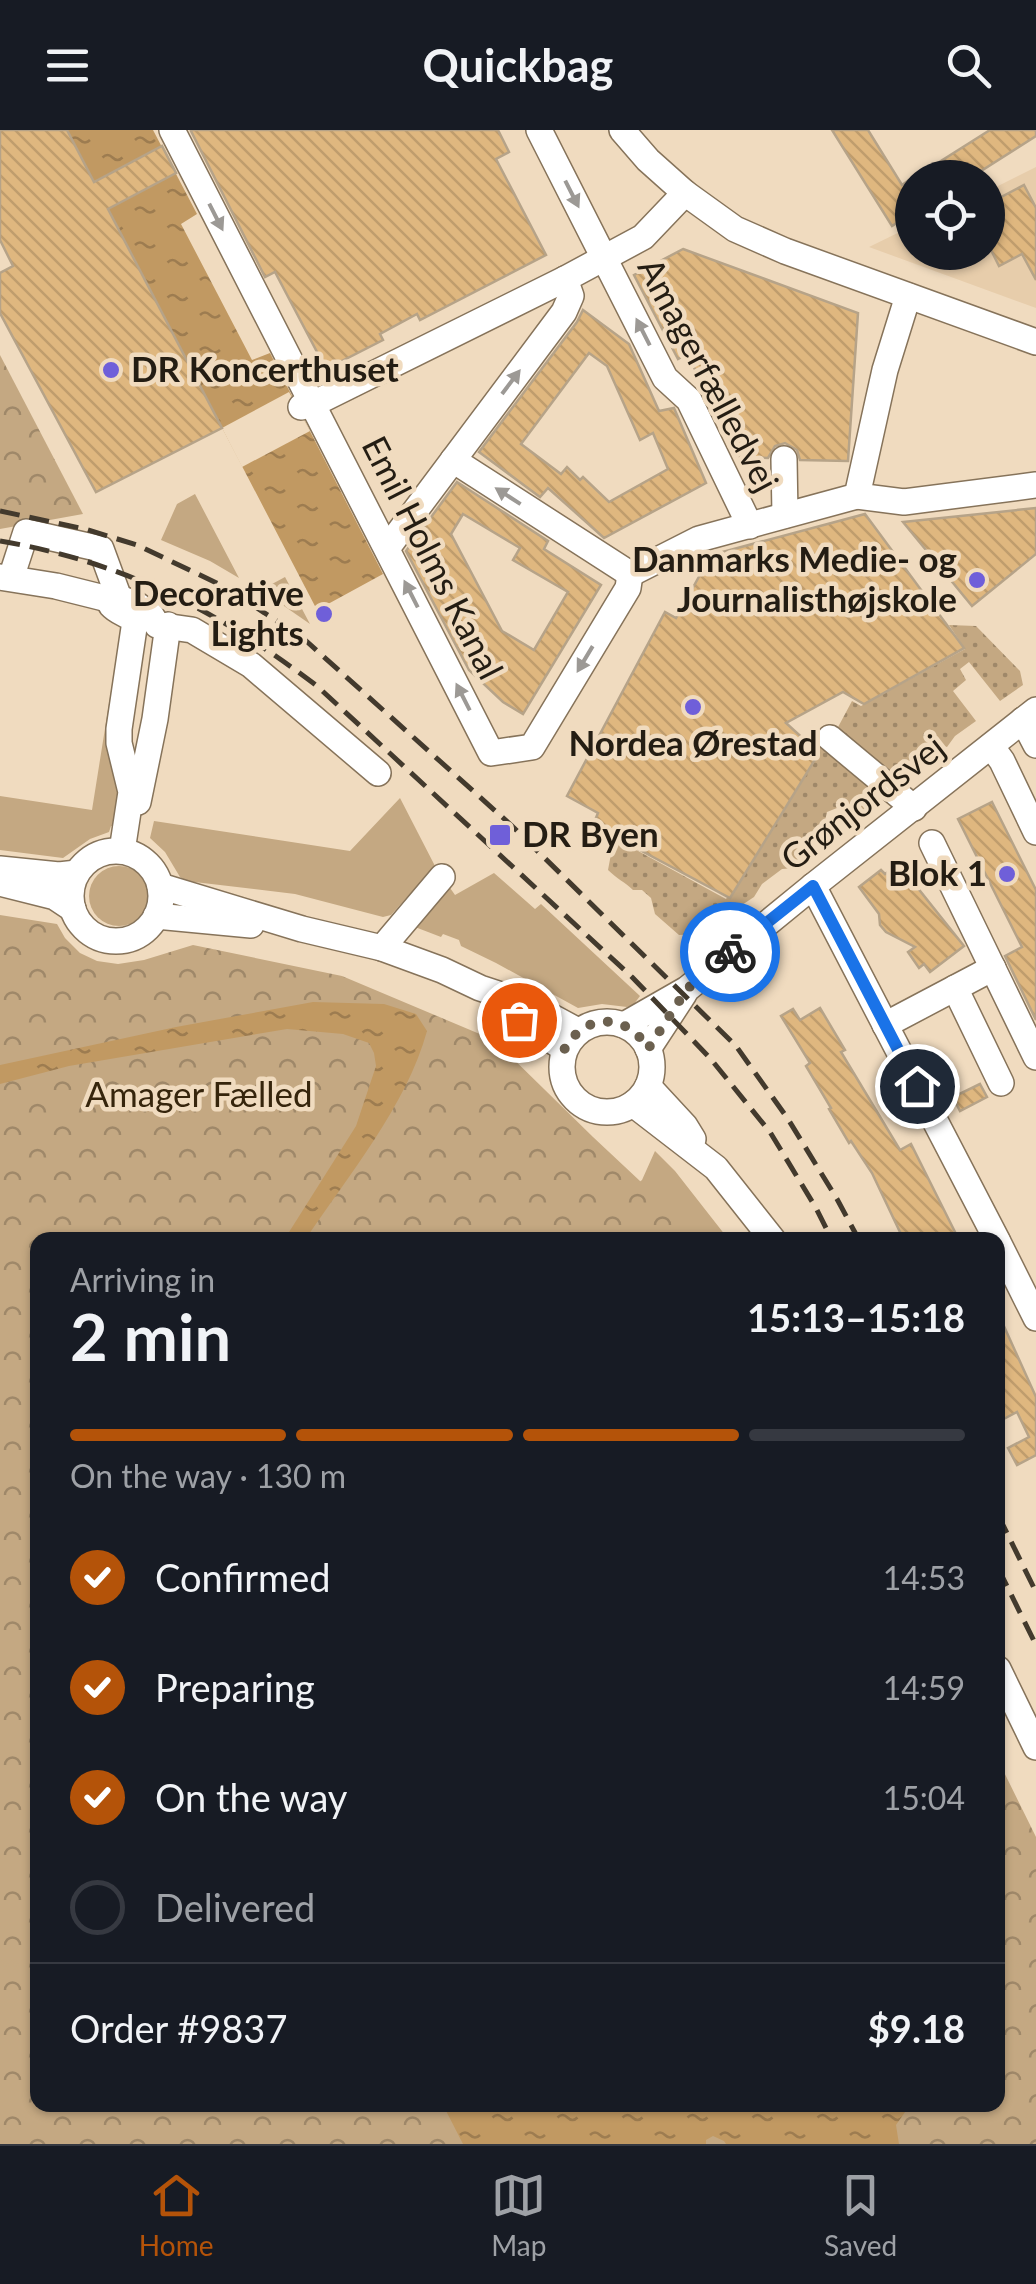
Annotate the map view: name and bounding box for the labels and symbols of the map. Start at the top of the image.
one-way arrow [563,179,580,208]
one-way arrow [207,202,224,231]
street label: Amagerfælledvej [631,250,789,498]
one-way arrow [635,318,652,347]
place label: DR Koncerthuset [131,347,399,389]
marker: DR Koncerthuset [100,359,122,381]
one-way arrow [501,369,521,395]
street label: Emil Holms Kanal [354,429,513,686]
one-way arrow [494,487,522,505]
place label: Danmarks Medie- og Journalisthøjskole [632,537,957,619]
marker: Danmarks Medie- og Journalisthøjskole [966,569,988,591]
place label: Decorative Lights [133,571,304,653]
one-way arrow [403,579,420,608]
marker: Decorative Lights [313,603,335,625]
one-way arrow [577,645,594,673]
one-way arrow [455,682,472,711]
marker: Nordea Ørestad [682,696,704,718]
place label: Nordea Ørestad [568,721,818,763]
street label: Grønjordsvej [772,725,952,878]
place label: DR Byen [522,812,659,854]
marker: DR Byen [487,822,513,848]
place label: Blok 1 [888,851,987,893]
marker: Blok 1 [996,863,1018,885]
courier [680,902,780,1002]
pin [477,978,562,1063]
pin [875,1044,960,1129]
park label: Amager Fælled [85,1072,313,1114]

